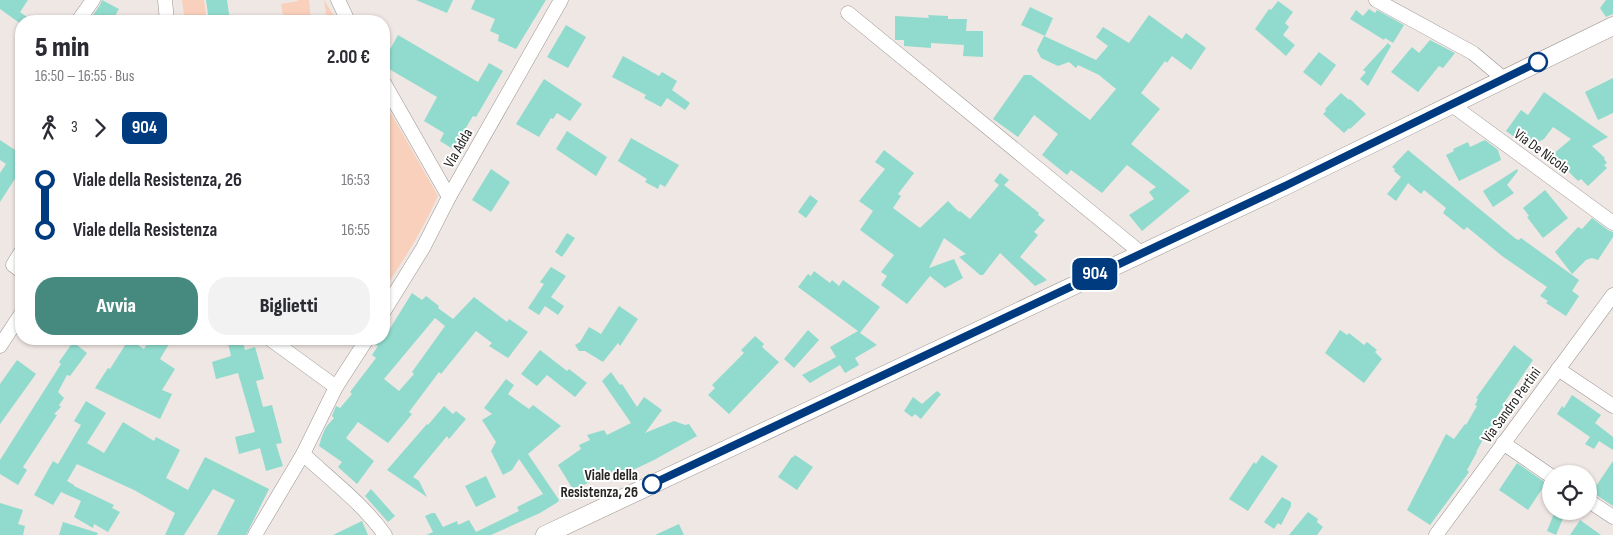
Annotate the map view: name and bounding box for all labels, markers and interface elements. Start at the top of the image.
text: 5 min [35,31,90,64]
text: 2.00 € [327,46,370,69]
unlabelled marker [1528,52,1548,72]
text: 16:50 – 16:55 · Bus [35,67,134,86]
icon: walk [35,114,63,142]
icon: forward [86,114,114,142]
text: 904 [132,117,157,138]
text: 3 [71,118,78,137]
street label: Via Adda [440,125,477,171]
street label: Via De Nicola [1510,125,1574,178]
text: Viale della Resistenza, 26 [73,169,242,192]
text: 16:53 [341,171,370,190]
text: Viale della Resistenza [73,219,217,242]
text: 16:55 [342,221,370,240]
line badge: 904 [1066,258,1124,290]
text: 904 [1082,263,1108,284]
button: Avvia [35,277,198,335]
button: Biglietti [208,277,370,335]
street label: Via Sandro Pertini [1478,364,1545,447]
map controls [1542,465,1597,520]
button: locate [1542,465,1597,520]
place label: Viale della Resistenza, 26 [560,466,638,502]
marker: Viale della Resistenza, 26 [642,474,662,494]

